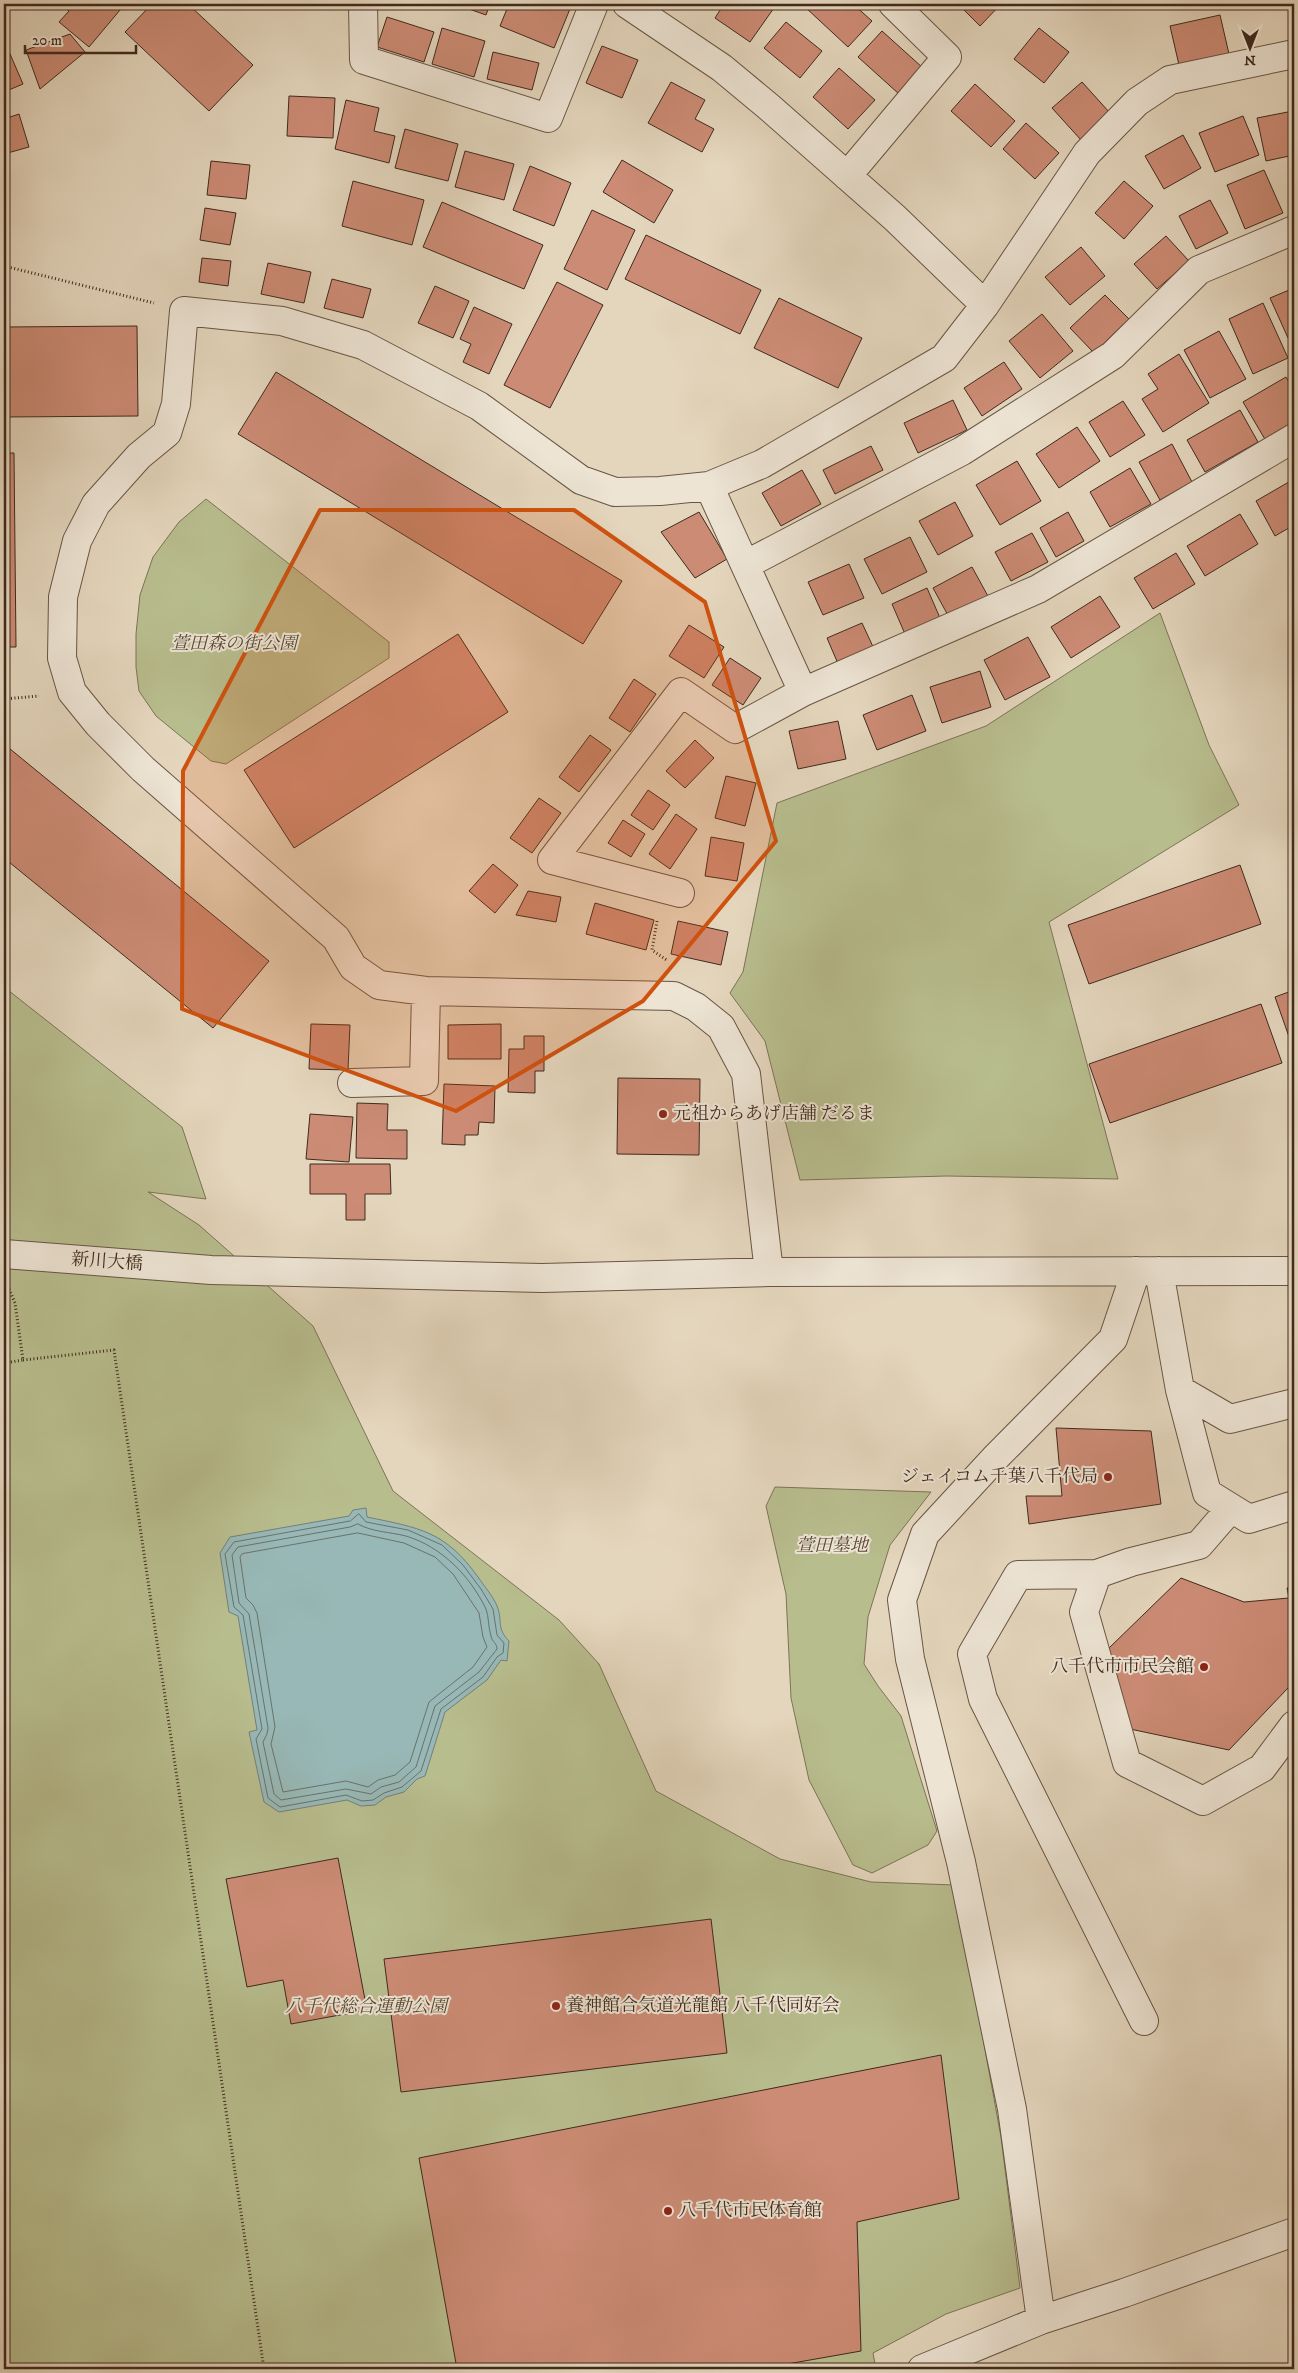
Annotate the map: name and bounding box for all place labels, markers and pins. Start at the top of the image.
place label: 元祖からあげ店舗 だるま [673,1103,875,1125]
marker: 元祖からあげ店舗 だるま [657,1108,669,1120]
place label: ジェイコム千葉八千代局 [901,1466,1098,1488]
marker: ジェイコム千葉八千代局 [1102,1471,1114,1483]
place label: 八千代市市民会館 [1050,1656,1194,1678]
marker: 八千代市市民会館 [1198,1661,1210,1673]
place label: 養神館合気道光龍館 八千代同好会 [566,1995,840,2017]
marker: 養神館合気道光龍館 八千代同好会 [550,2000,562,2012]
place label: 八千代市民体育館 [678,2200,822,2222]
marker: 八千代市民体育館 [662,2205,674,2217]

